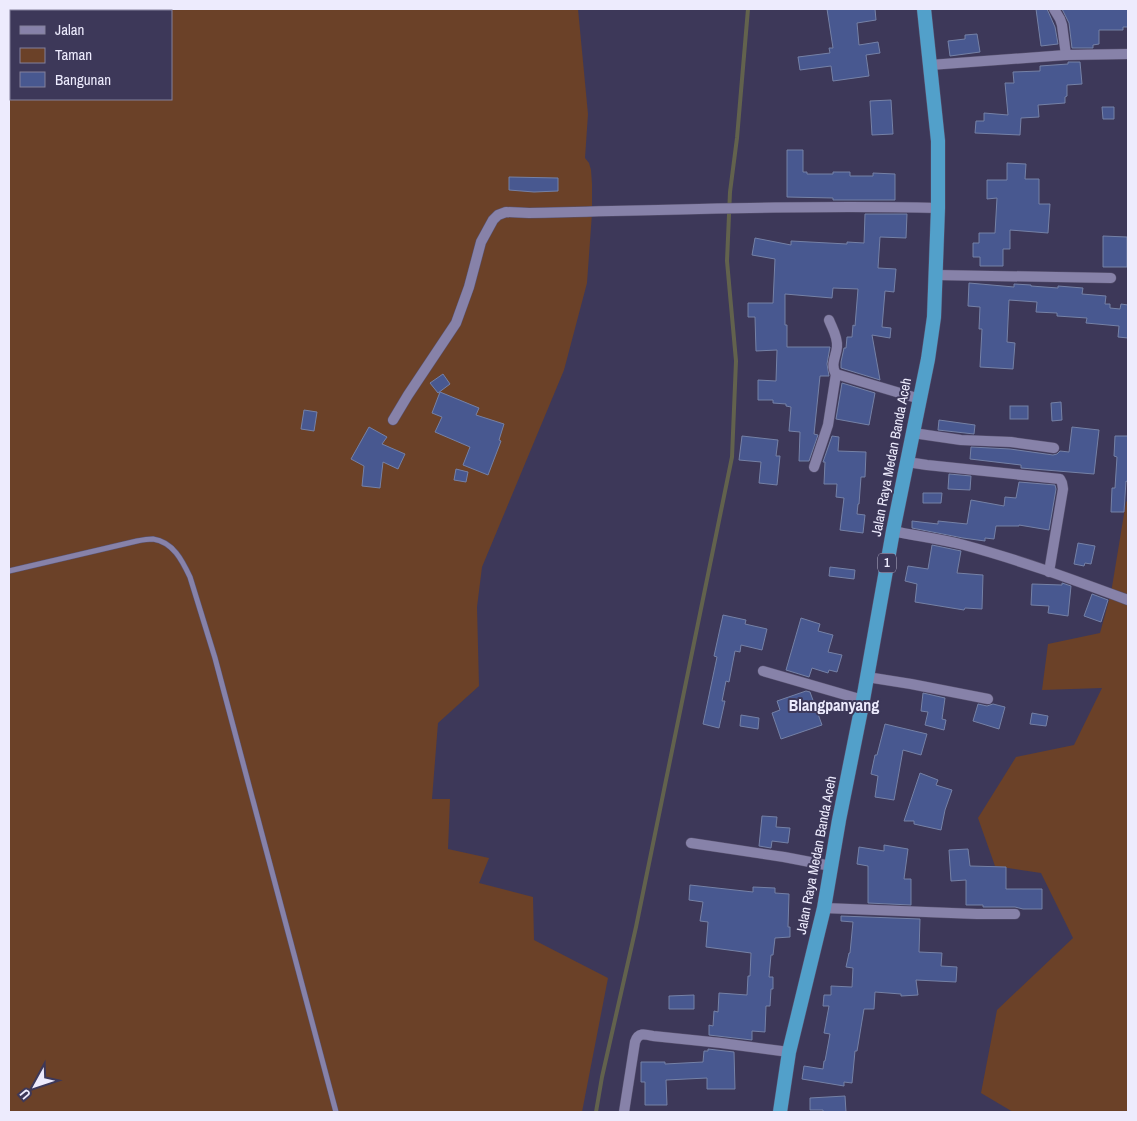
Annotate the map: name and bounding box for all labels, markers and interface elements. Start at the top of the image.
legend [10,10,172,100]
text: Jalan [55,19,84,40]
text: Taman [55,44,92,65]
text: Bangunan [55,69,111,90]
street label: Jalan Raya Medan Banda Aceh [867,376,915,538]
road number: 1 [878,554,896,572]
district label: Blangpanyang [789,694,879,716]
street label: Jalan Raya Medan Banda Aceh [792,774,840,936]
north arrow [10,1061,60,1111]
text: U [15,1085,35,1103]

